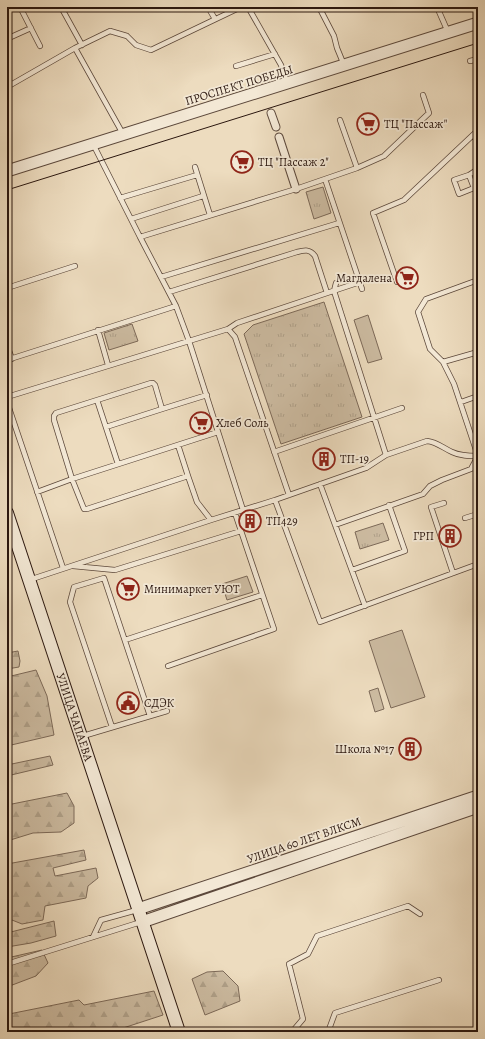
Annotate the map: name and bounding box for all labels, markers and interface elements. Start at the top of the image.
street label: ПРОСПЕКТ ПОБЕДЫ [183,61,295,109]
supermarket icon: ТЦ "Пассаж" [355,111,381,137]
place label: ТЦ "Пассаж" [384,116,448,132]
supermarket icon: ТЦ "Пассаж 2" [229,149,255,175]
place label: ТЦ "Пассаж 2" [258,154,329,170]
supermarket icon: Магдалена [394,265,420,291]
place label: Магдалена [336,270,392,286]
supermarket icon: Хлеб Соль [188,410,214,436]
place label: Хлеб Соль [216,415,269,431]
building icon: ТП-19 [311,446,337,472]
place label: ТП-19 [340,451,369,467]
building icon: ТП429 [237,508,263,534]
place label: ТП429 [266,513,298,529]
building icon: ГРП [437,523,463,549]
place label: ГРП [413,528,434,544]
supermarket icon: Минимаркет УЮТ [115,576,141,602]
place label: Минимаркет УЮТ [144,581,240,597]
street label: УЛИЦА ЧАПАЕВА [53,671,97,764]
public building icon: СДЭК [115,690,141,716]
place label: СДЭК [144,695,175,711]
building icon: Школа №17 [397,736,423,762]
place label: Школа №17 [335,741,395,757]
street label: УЛИЦА 60 ЛЕТ ВЛКСМ [245,813,363,867]

